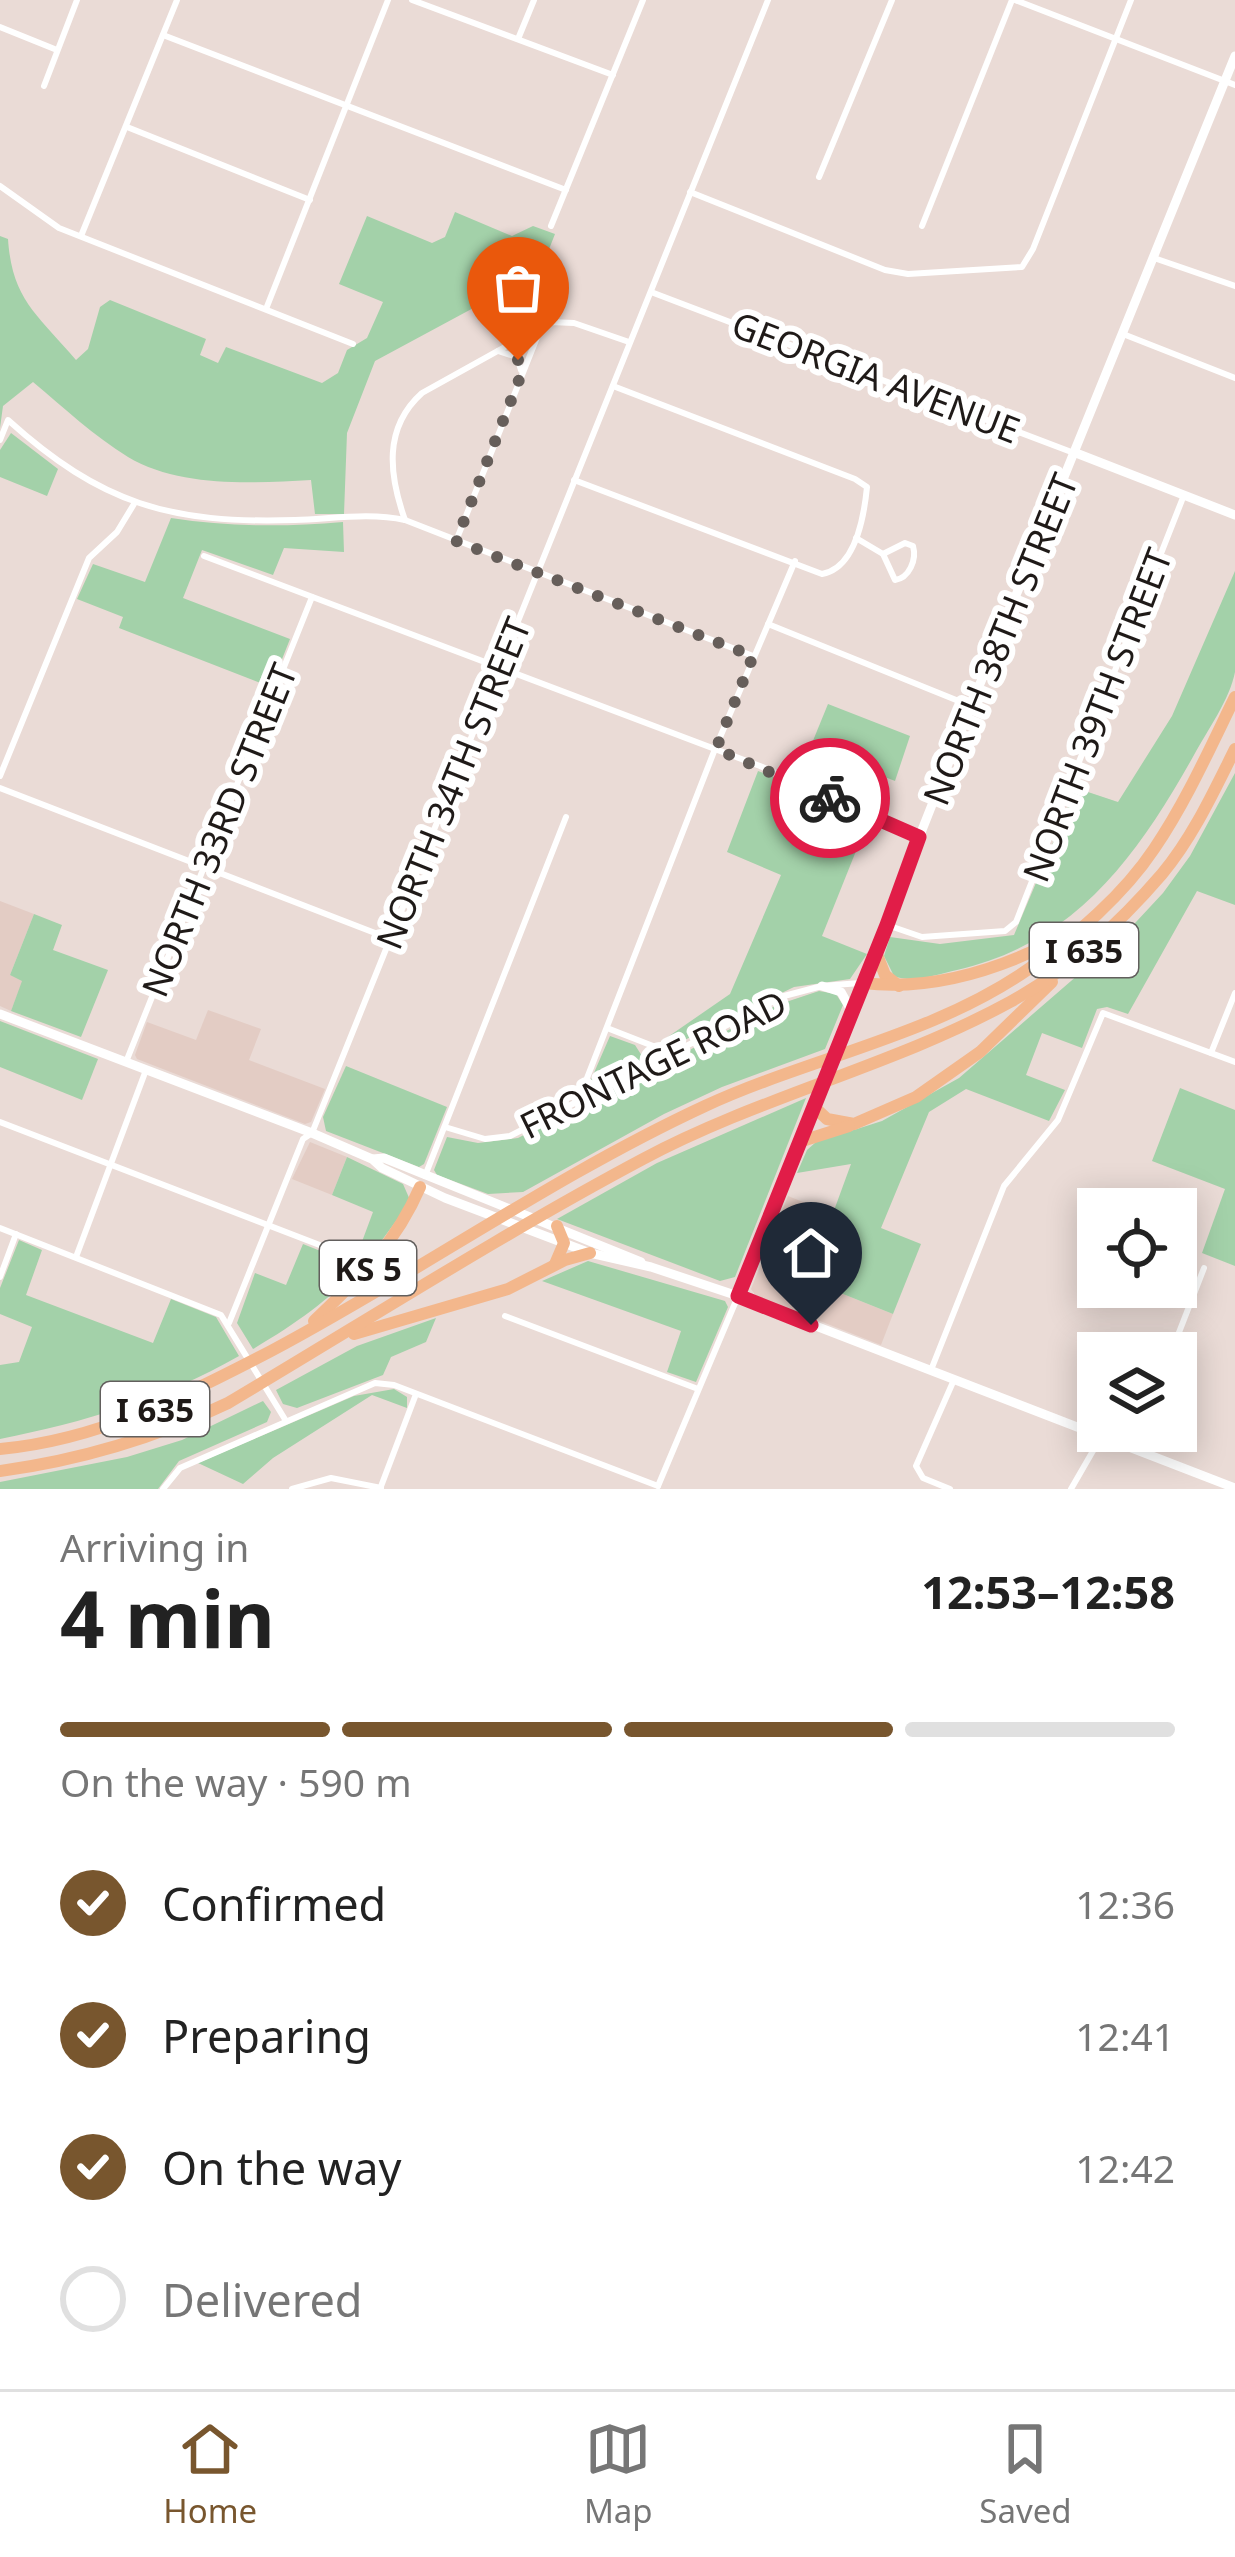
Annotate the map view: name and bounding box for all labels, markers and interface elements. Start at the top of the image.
pin [467,237,569,360]
icon: bag [485,255,551,321]
street label: GEORGIA AVENUE [725,300,1027,454]
street label: NORTH 38TH STREET [911,466,1089,812]
street label: NORTH 39TH STREET [1011,541,1183,889]
street label: NORTH 34TH STREET [364,610,542,956]
street label: NORTH 33RD STREET [130,656,308,1004]
courier [770,738,890,858]
icon: bike [797,765,863,831]
road number: I 635 [1030,923,1138,977]
street label: FRONTAGE ROAD [511,978,795,1150]
map controls [1077,1188,1197,1452]
button: locate [1077,1188,1197,1308]
pin [760,1202,862,1325]
icon: home [778,1220,844,1286]
road number: KS 5 [320,1241,416,1295]
button: layers [1077,1332,1197,1452]
road number: I 635 [101,1382,209,1436]
text: Arriving in [60,1520,249,1573]
text: 12:53–12:58 [921,1561,1175,1622]
text: 4 min [60,1565,275,1671]
text: On the way · 590 m [60,1755,412,1808]
icon: check [60,1870,126,1936]
text: Confirmed [162,1873,386,1934]
text: 12:36 [1075,1877,1175,1930]
icon: check [60,2002,126,2068]
text: Preparing [162,2005,371,2066]
text: 12:41 [1075,2009,1175,2062]
icon: check [60,2134,126,2200]
text: On the way [162,2137,401,2198]
text: 12:42 [1075,2141,1175,2194]
text: Delivered [162,2269,362,2330]
tab: Home [163,2416,257,2533]
tab: Map [584,2416,653,2533]
tab: Saved [979,2416,1072,2533]

